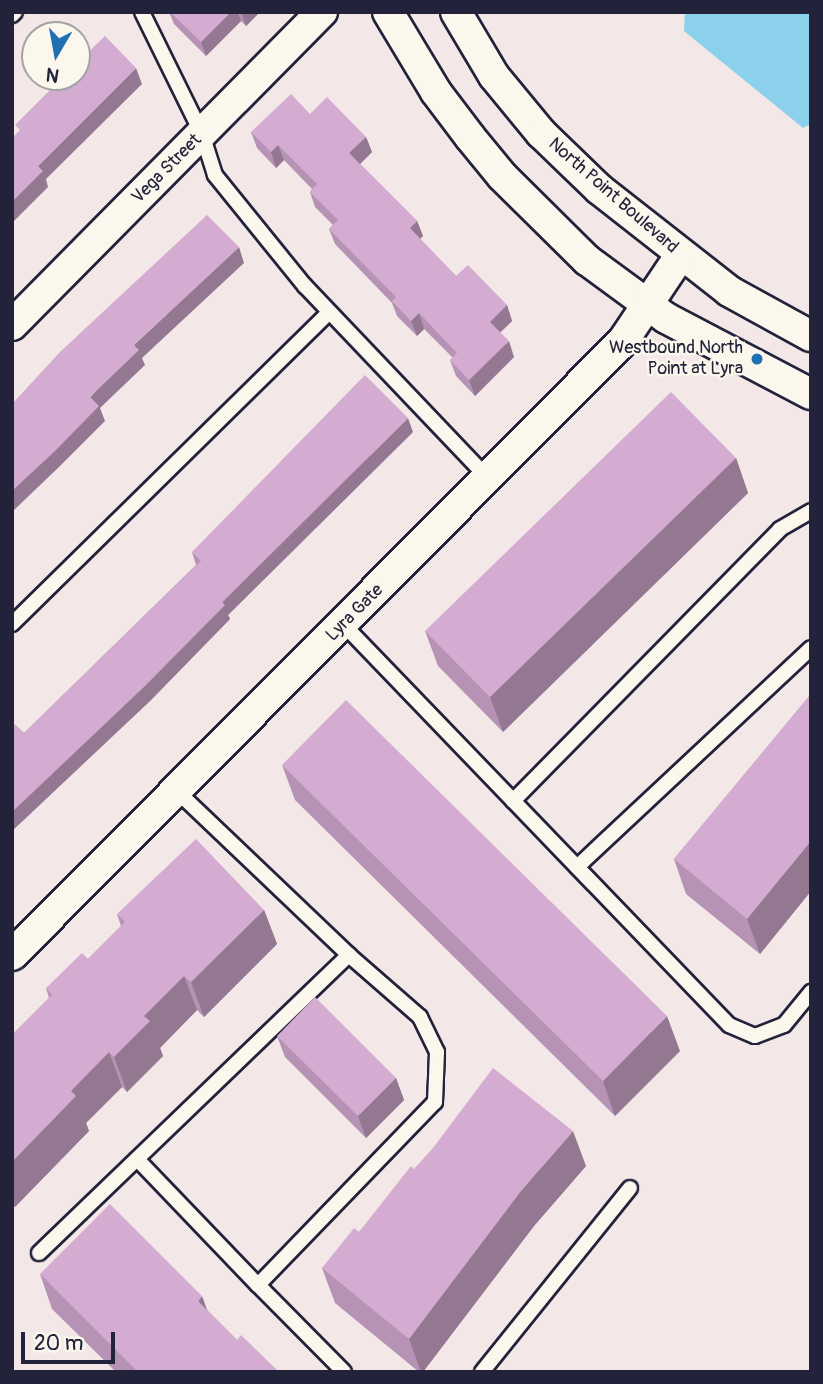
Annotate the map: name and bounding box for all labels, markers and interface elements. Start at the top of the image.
north arrow [21,21,91,91]
text: N [44,62,61,88]
street label: Vega Street [128,130,206,208]
street label: North Point Boulevard [544,134,682,258]
place label: Westbound North Point at Lyra [609,338,743,380]
marker: Westbound North Point at Lyra [749,351,765,367]
street label: Lyra Gate [322,580,388,646]
scale bar [24,1318,119,1362]
text: 20 m [34,1330,83,1357]

